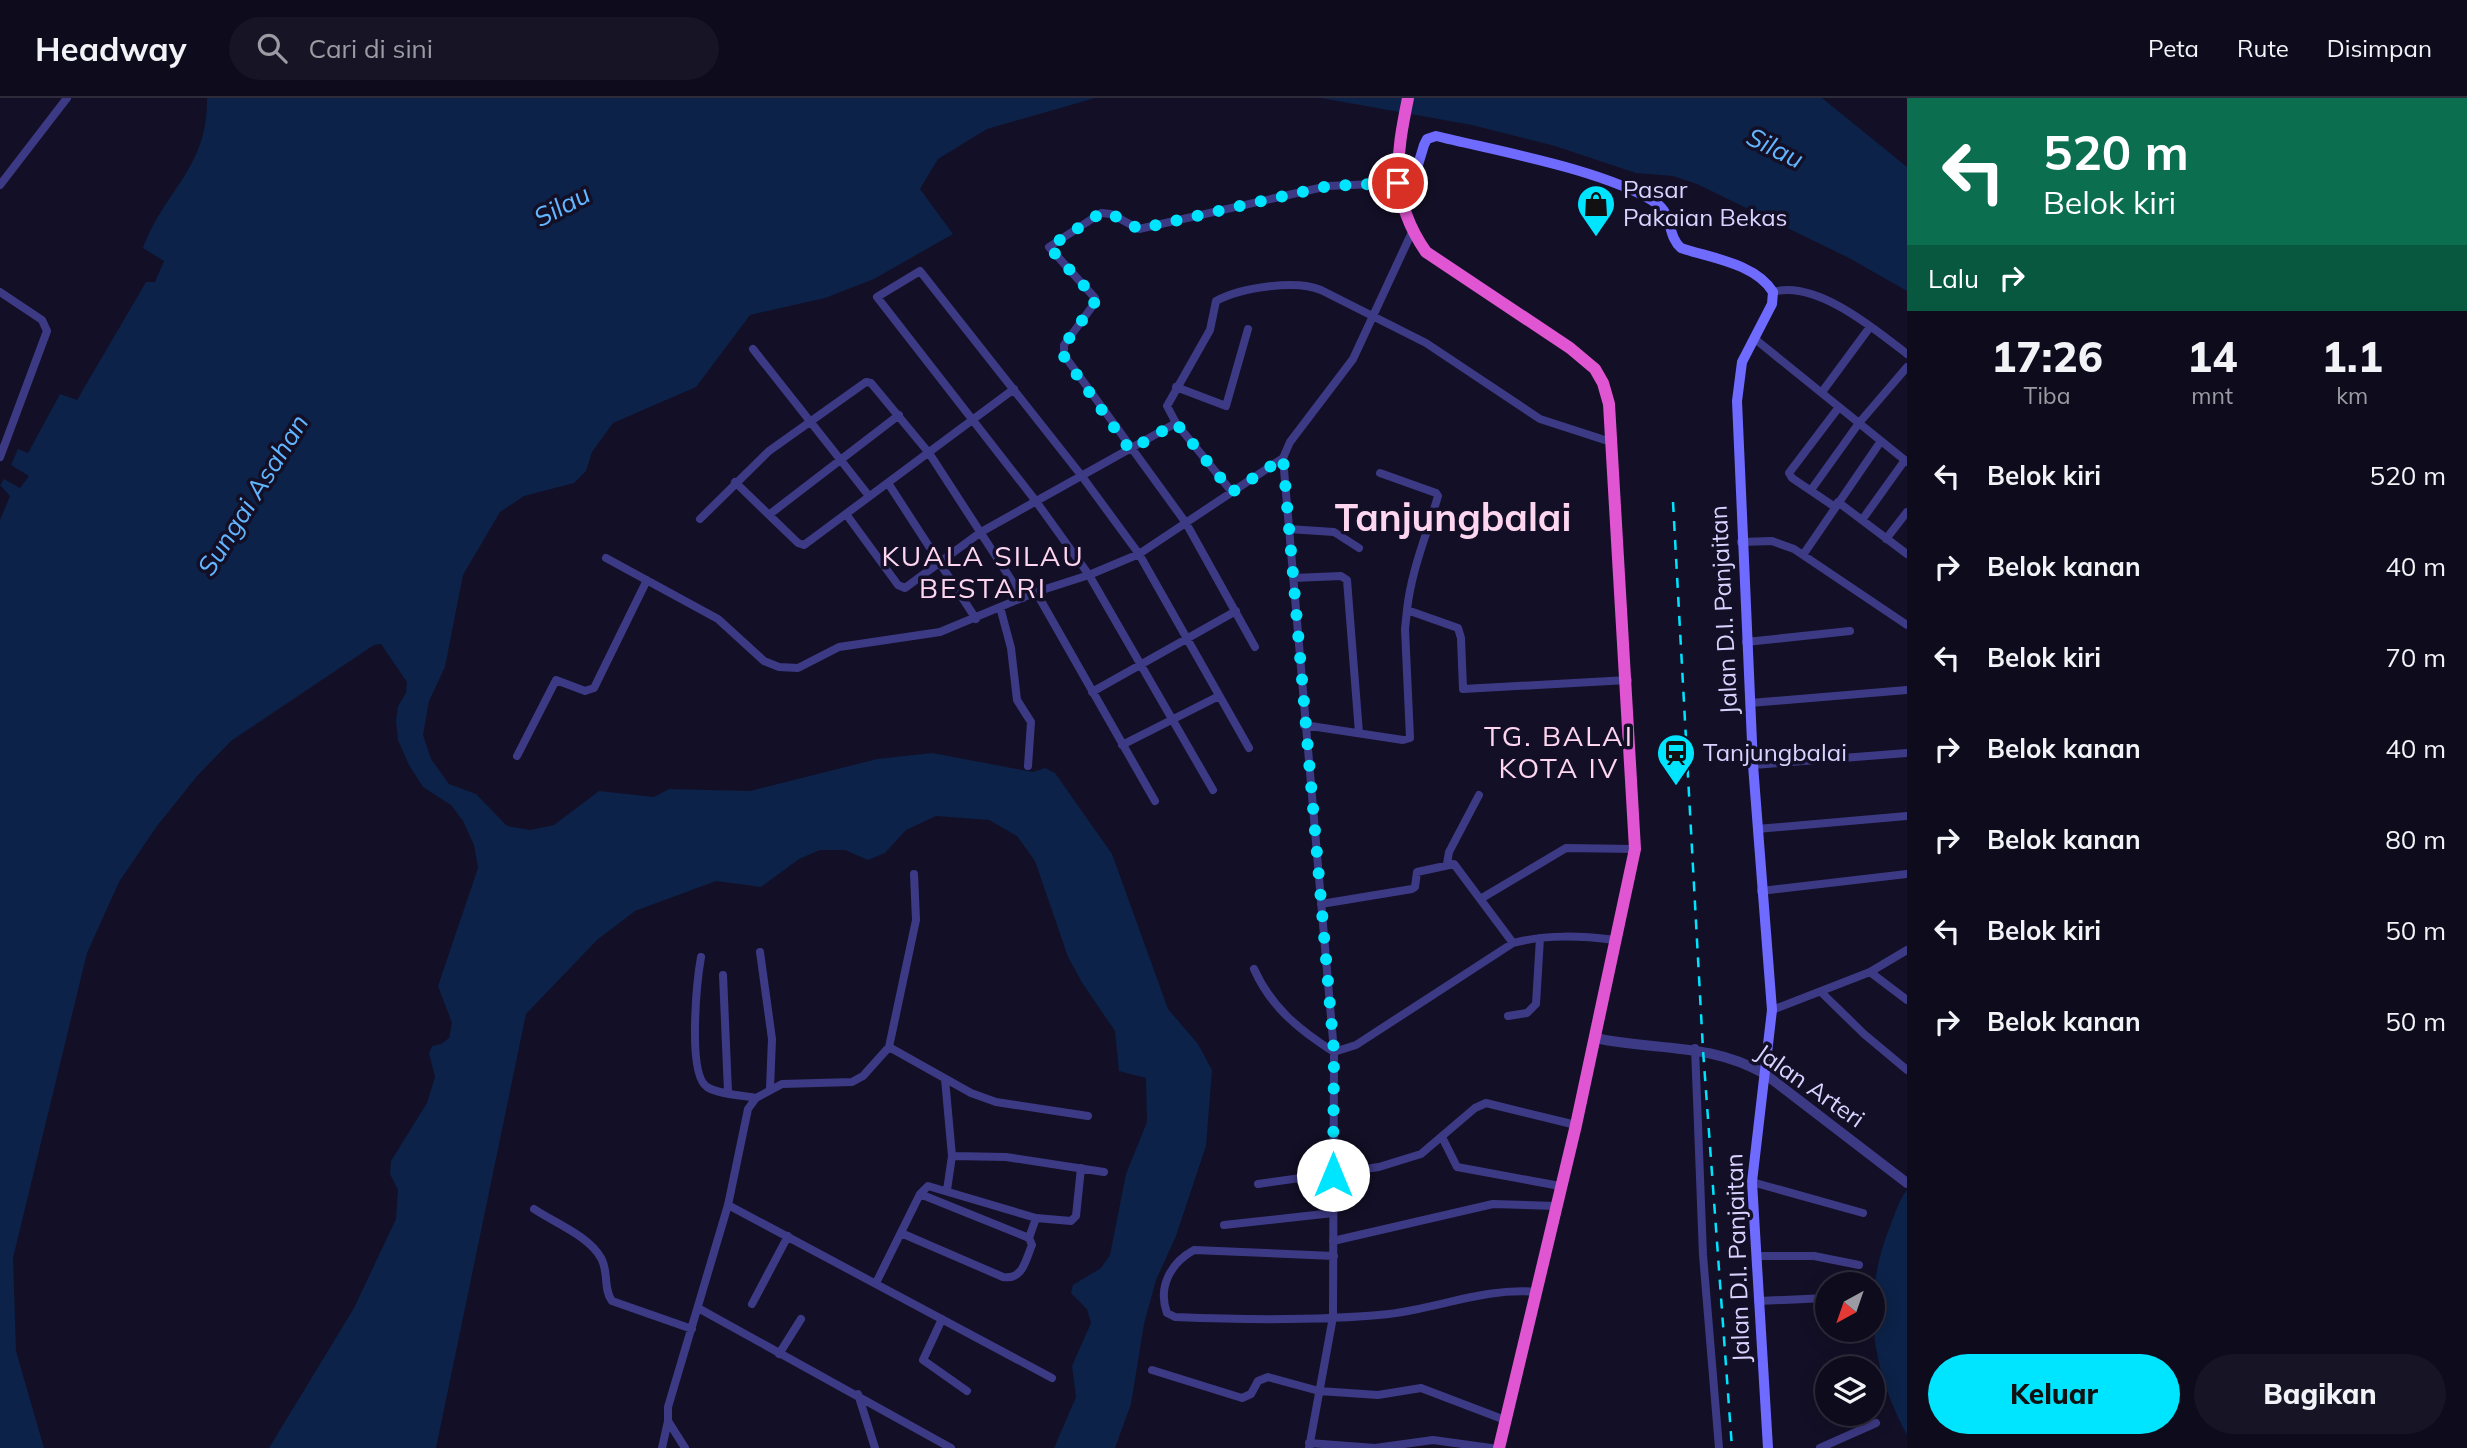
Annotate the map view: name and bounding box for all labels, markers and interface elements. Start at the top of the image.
search box [229,17,719,80]
text: Headway [35,28,187,69]
icon: search [253,29,291,67]
text: Cari di sini [309,32,433,65]
text: Peta [2148,33,2199,63]
text: Rute [2237,33,2289,63]
text: Disimpan [2327,33,2432,63]
water label: Silau [1741,120,1809,175]
text: 520 m [2043,121,2189,182]
icon: left [1928,126,2019,217]
pin [1368,153,1428,213]
icon: arrive [1379,164,1417,202]
place label: Pasar Pakaian Bekas [1623,174,1787,232]
water label: Silau [528,177,596,234]
text: Belok kiri [2043,182,2176,222]
shop icon: Pasar Pakaian Bekas [1575,183,1617,238]
icon: right [1993,259,2031,297]
text: Lalu [1928,262,1979,295]
text: 17:26 [1991,330,2103,383]
text: 14 [2187,330,2237,383]
text: 1.1 [2322,330,2383,383]
text: Tiba [2024,381,2070,410]
text: mnt [2191,381,2233,410]
text: km [2336,381,2368,410]
water label: Sungai Asahan [190,408,315,582]
icon: left [1928,457,1966,495]
text: Belok kiri [1987,459,2101,492]
text: 520 m [2370,459,2446,492]
district label: Tanjungbalai [1335,493,1571,541]
street label: Jalan D.I. Panjaitan [1703,505,1743,715]
district label: KUALA SILAU BESTARI [881,538,1085,605]
icon: right [1928,548,1966,586]
text: Belok kanan [1987,550,2141,583]
text: 40 m [2385,550,2446,583]
icon: left [1928,639,1966,677]
text: Belok kiri [1987,641,2101,674]
text: 70 m [2385,641,2446,674]
district label: TG. BALAI KOTA IV [1484,718,1634,785]
icon: right [1928,730,1966,768]
station icon: Tanjungbalai [1655,732,1697,787]
text: Belok kanan [1987,732,2141,765]
text: 40 m [2385,732,2446,765]
place label: Tanjungbalai [1703,737,1847,767]
icon: right [1928,821,1966,859]
text: Belok kanan [1987,823,2141,856]
text: 80 m [2385,823,2446,856]
icon: left [1928,912,1966,950]
text: Belok kiri [1987,914,2101,947]
text: 50 m [2385,914,2446,947]
icon: right [1928,1003,1966,1041]
text: Belok kanan [1987,1005,2141,1038]
text: 50 m [2385,1005,2446,1038]
street label: Jalan Arteri [1751,1037,1871,1133]
position arrow [1296,1138,1370,1212]
street label: Jalan D.I. Panjaitan [1718,1153,1756,1363]
north arrow [1815,1272,1885,1342]
map controls [1815,1272,1885,1426]
button: Keluar [1928,1354,2180,1434]
button: Bagikan [2194,1354,2446,1434]
button: layers [1815,1356,1885,1426]

